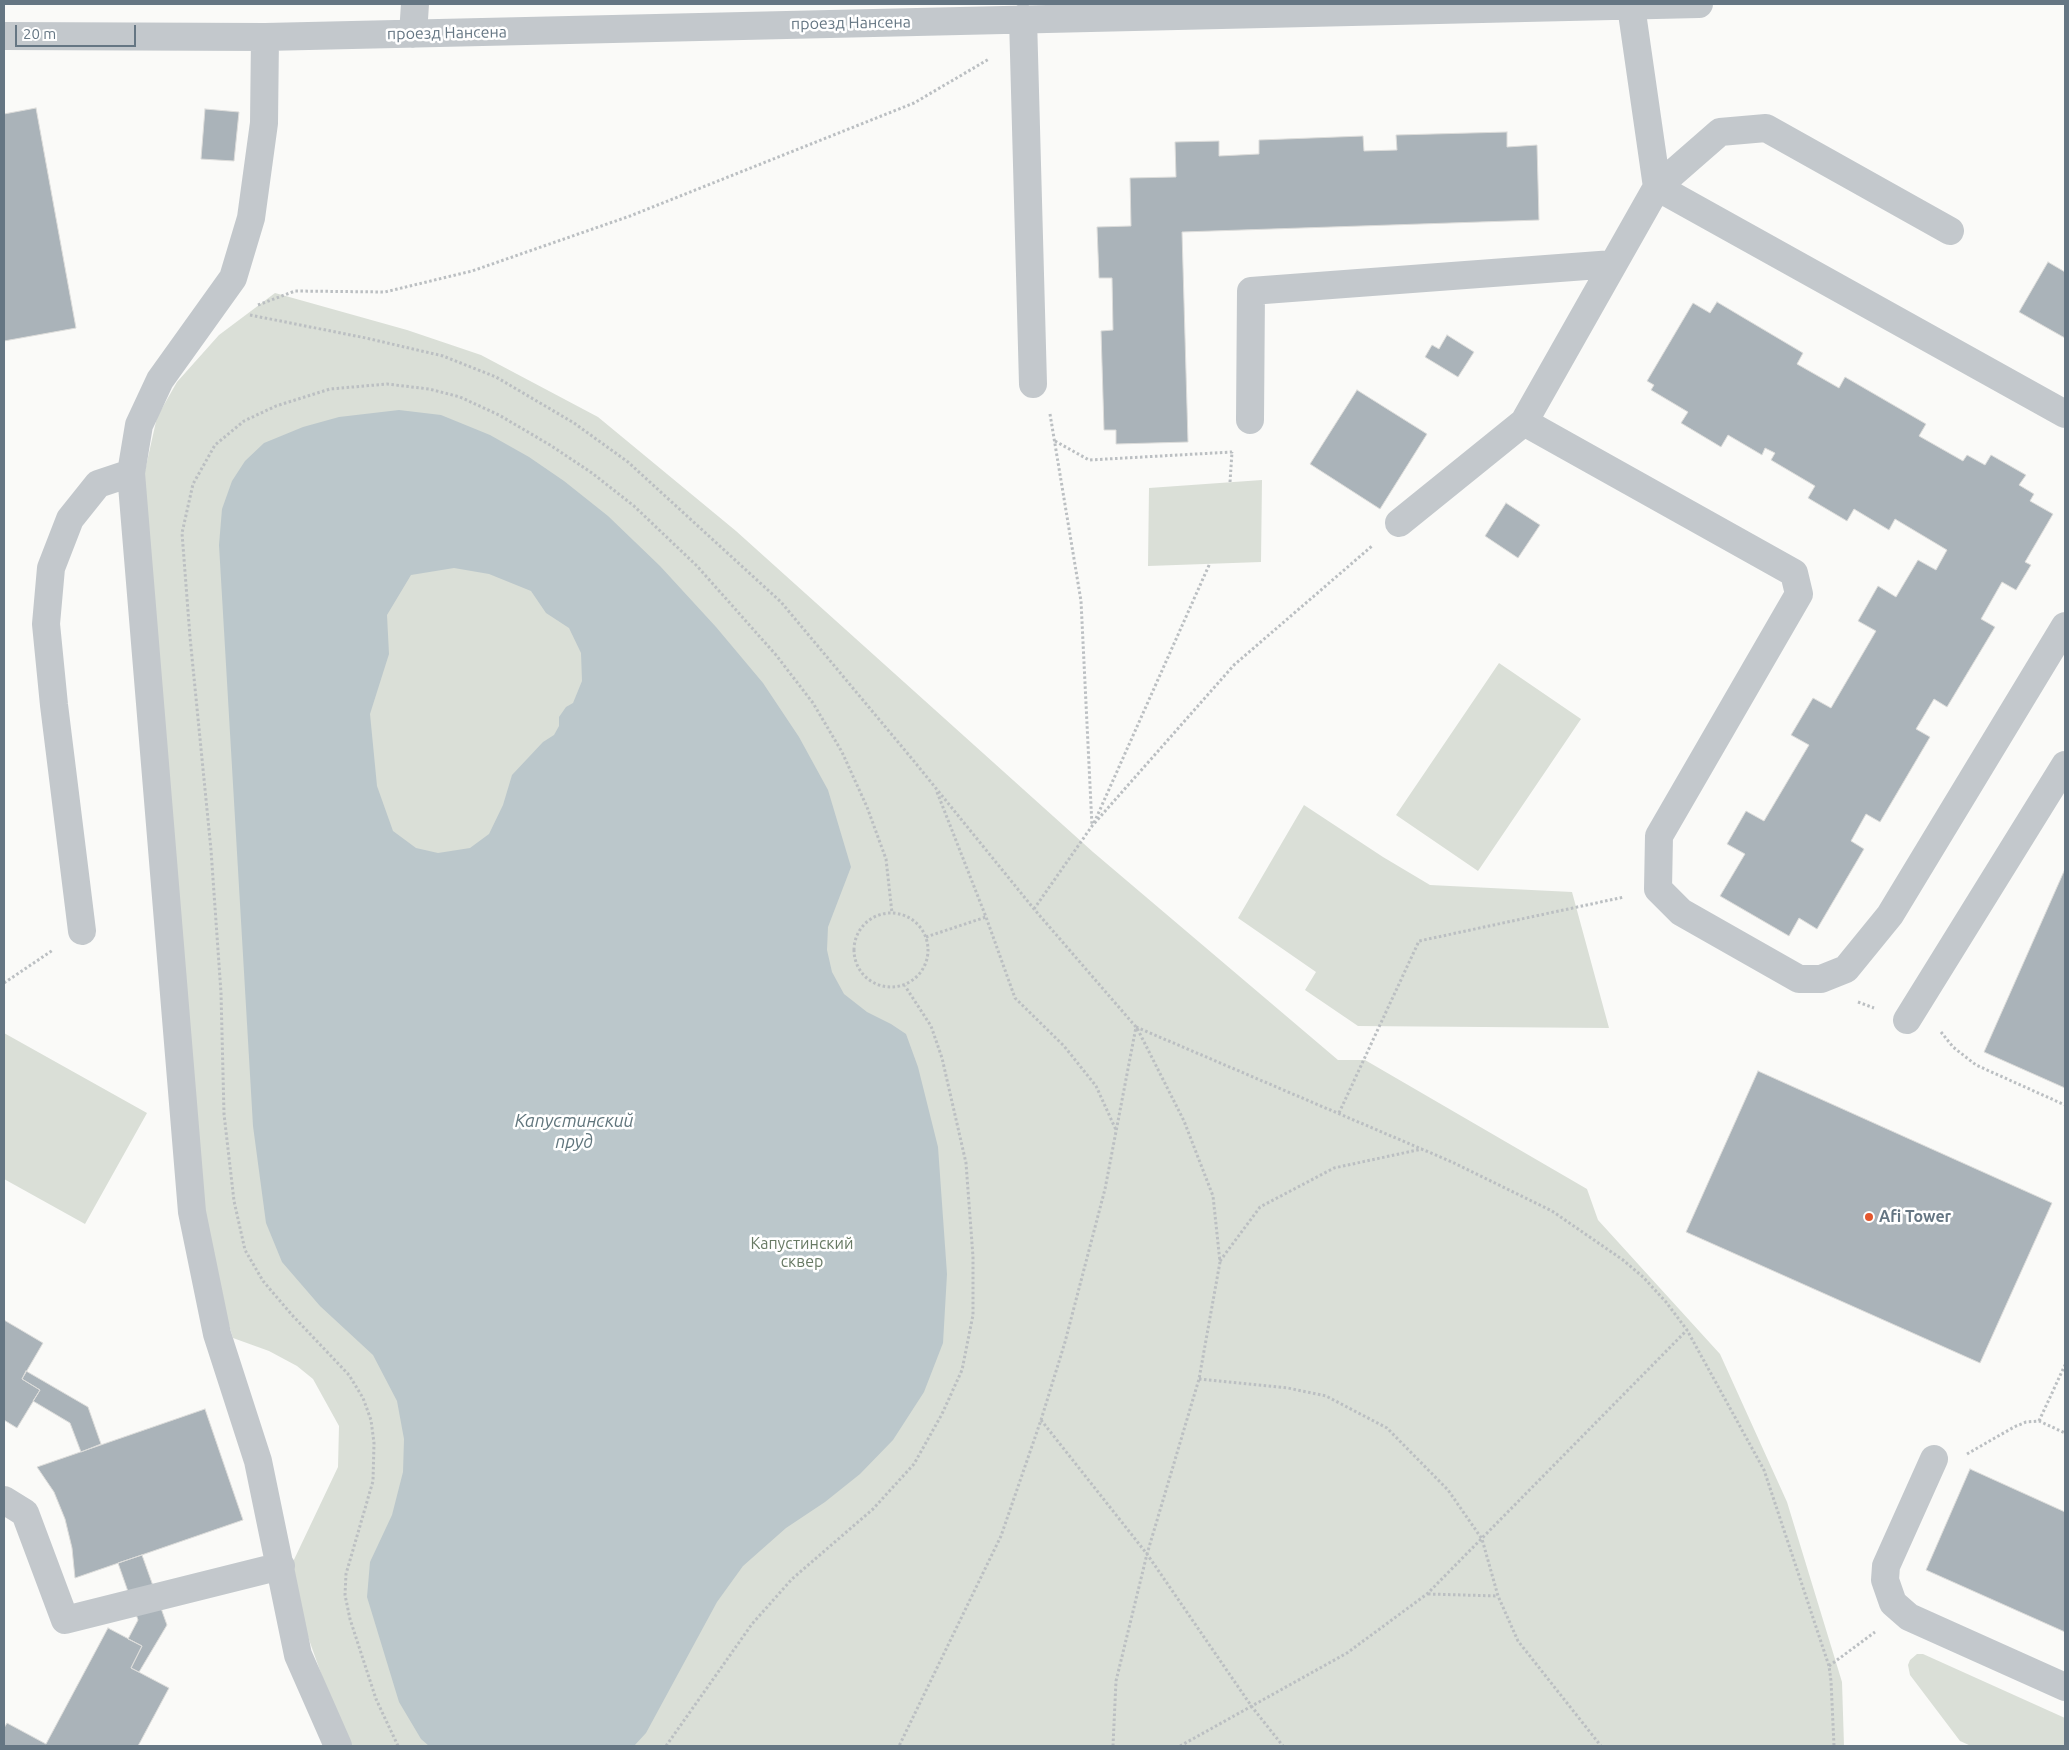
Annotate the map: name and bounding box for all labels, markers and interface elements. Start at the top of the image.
street label: проезд Нансена [791,12,911,34]
scale bar [18,15,139,47]
street label: проезд Нансена [387,22,507,44]
text: 20 m [23,25,56,42]
water label: Капустинский пруд [515,1110,633,1152]
place label: Afi Tower [1879,1207,1951,1227]
marker: Afi Tower [1863,1211,1875,1223]
park label: Капустинский сквер [750,1234,854,1272]

